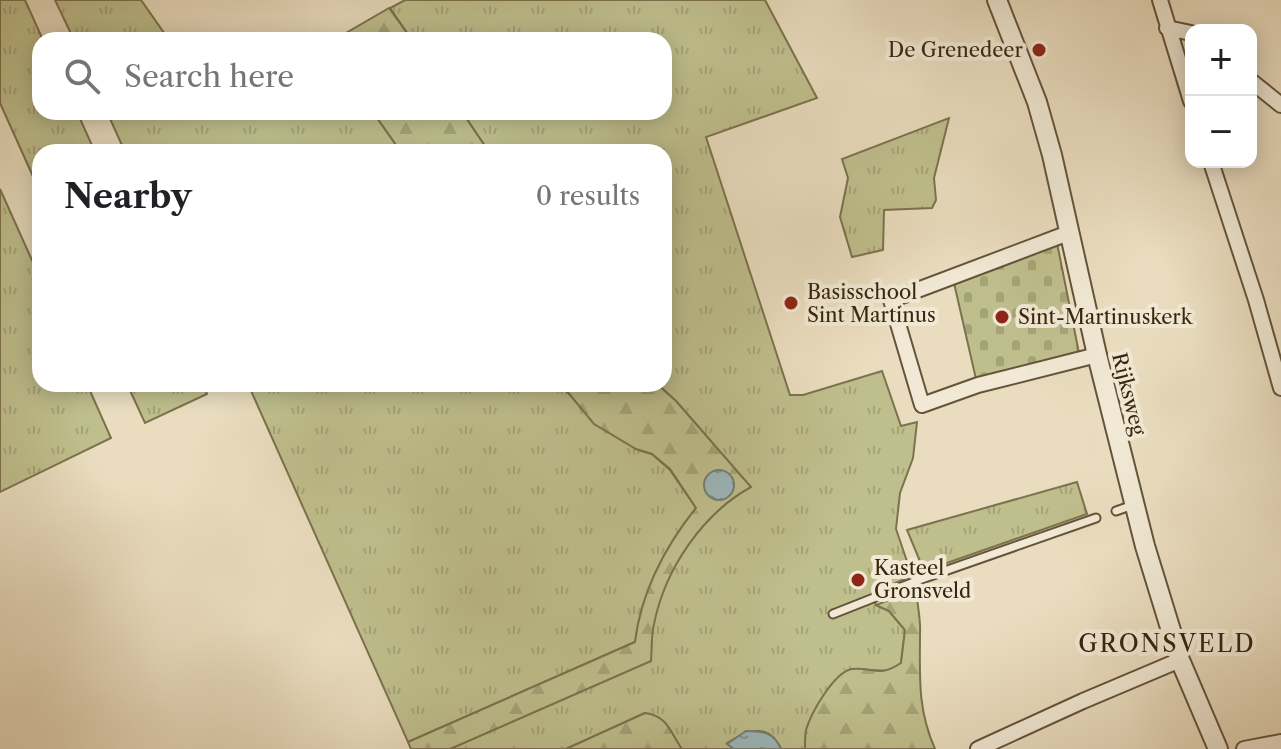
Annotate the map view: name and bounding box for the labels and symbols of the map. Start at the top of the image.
place label: De Grenedeer [888,38,1024,62]
marker: De Grenedeer [1030,41,1048,59]
place label: Basisschool Sint Martinus [807,280,936,327]
marker: Basisschool Sint Martinus [782,294,800,312]
place label: Sint-Martinuskerk [1018,305,1194,329]
marker: Sint-Martinuskerk [993,308,1011,326]
street label: Rijksweg [1107,350,1151,438]
place label: Kasteel Gronsveld [874,556,971,603]
marker: Kasteel Gronsveld [849,571,867,589]
district label: GRONSVELD [1078,629,1256,658]

